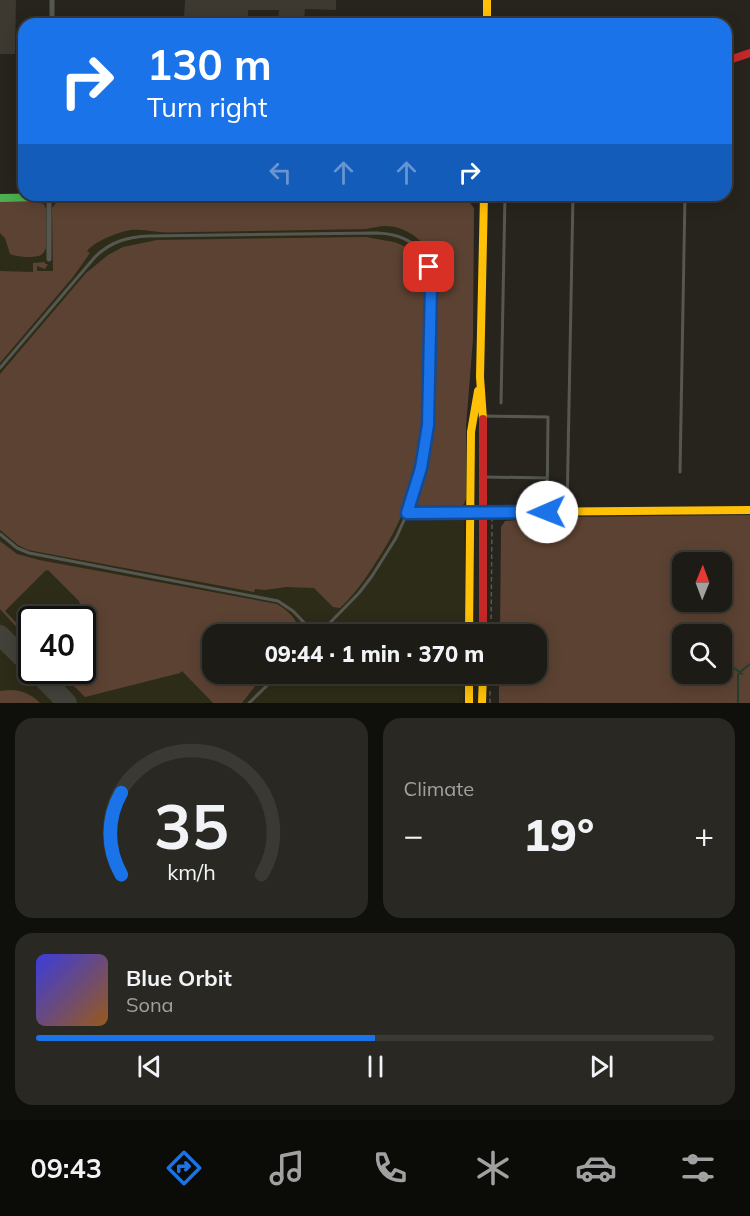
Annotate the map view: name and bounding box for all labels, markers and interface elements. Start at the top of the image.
text: 130 m [147,38,272,91]
icon: right [48,42,126,120]
text: Turn right [147,90,267,124]
icon: left [264,156,297,189]
icon: ahead [327,156,360,189]
icon: ahead [390,156,423,189]
icon: right [453,156,486,189]
pin [403,241,454,292]
icon: arrive [412,250,445,283]
position arrow [515,480,579,544]
north arrow [672,552,732,612]
map controls [672,552,732,684]
speed limit sign: 40 [18,606,96,684]
button: search [672,624,732,684]
text: 09:44 · 1 min · 370 m [265,640,484,668]
text: Climate [404,776,474,801]
text: 35 [154,786,229,865]
text: 19° [523,806,594,862]
text: − [404,814,423,855]
text: + [694,814,714,855]
text: km/h [167,858,215,885]
text: Blue Orbit [126,964,232,992]
text: Sona [126,992,174,1017]
icon: previous [133,1050,166,1083]
icon: pause [359,1050,392,1083]
icon: next [585,1050,618,1083]
icon: directions [163,1147,205,1189]
icon: music [266,1147,308,1189]
icon: phone [369,1147,411,1189]
icon: climate [472,1147,514,1189]
icon: car [575,1147,617,1189]
icon: filters [677,1147,719,1189]
text: 09:43 [30,1151,102,1185]

